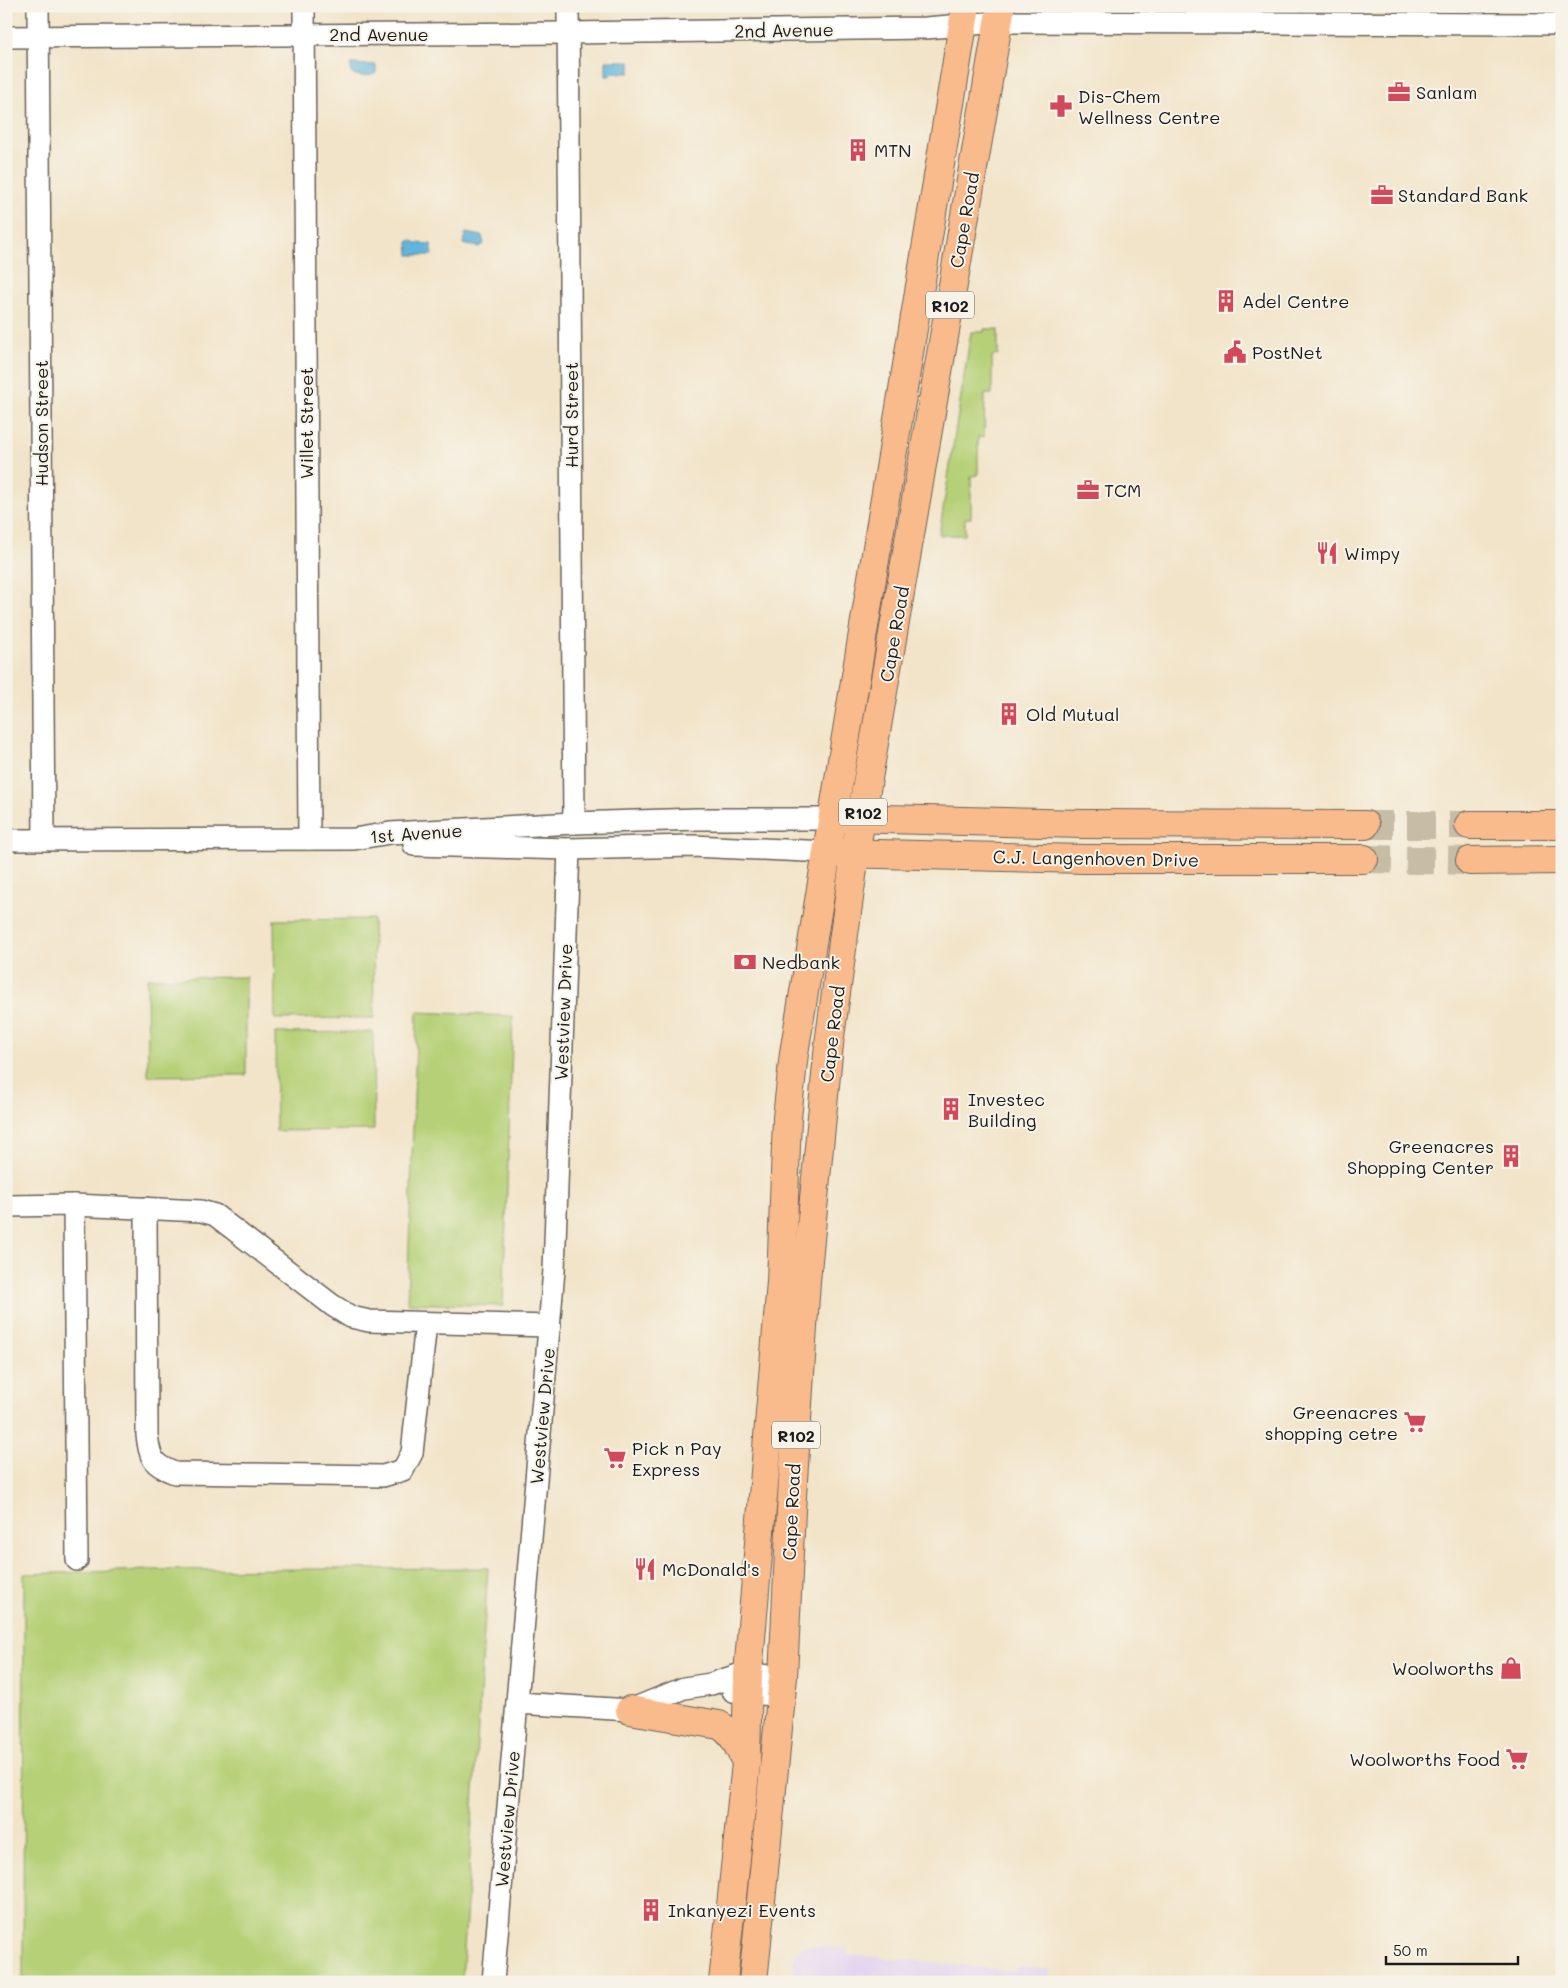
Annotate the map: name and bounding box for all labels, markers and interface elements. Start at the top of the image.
street label: 2nd Avenue [734,17,834,43]
street label: 2nd Avenue [329,22,429,46]
office icon: Sanlam [1386,79,1412,105]
place label: Sanlam [1416,80,1477,104]
place label: Dis-Chem Wellness Centre [1078,84,1220,129]
pharmacy icon: Dis-Chem Wellness Centre [1048,93,1074,119]
building icon: MTN [845,137,871,163]
place label: MTN [874,138,912,162]
street label: Cape Road [944,170,984,270]
office icon: Standard Bank [1369,182,1395,208]
place label: Standard Bank [1398,183,1528,207]
building icon: Adel Centre [1213,288,1239,314]
place label: Adel Centre [1242,289,1349,313]
road number: R102 [926,292,974,318]
public building icon: PostNet [1222,339,1248,365]
place label: PostNet [1252,340,1323,364]
street label: Hudson Street [29,360,53,486]
street label: Hurd Street [559,362,583,468]
street label: Willet Street [294,367,318,479]
office icon: TCM [1075,477,1101,503]
place label: TCM [1104,478,1141,502]
restaurant icon: Wimpy [1314,540,1340,566]
place label: Wimpy [1344,541,1400,565]
street label: Cape Road [874,584,914,684]
building icon: Old Mutual [996,701,1022,727]
place label: Old Mutual [1026,702,1120,726]
road number: R102 [839,799,887,826]
street label: 1st Avenue [369,818,463,848]
street label: C.J. Langenhoven Drive [993,844,1199,872]
street label: Westview Drive [549,943,577,1081]
bank icon: Nedbank [732,949,758,975]
place label: Nedbank [762,950,840,974]
street label: Cape Road [814,984,850,1084]
place label: Investec Building [968,1087,1045,1132]
building icon: Investec Building [938,1096,964,1122]
place label: Greenacres Shopping Center [1347,1134,1494,1179]
building icon: Greenacres Shopping Center [1498,1143,1524,1169]
street label: Westview Drive [524,1347,560,1485]
place label: Greenacres shopping cetre [1265,1400,1398,1445]
supermarket icon: Greenacres shopping cetre [1402,1409,1428,1435]
road number: R102 [772,1422,820,1448]
place label: Pick n Pay Express [632,1436,722,1481]
supermarket icon: Pick n Pay Express [602,1445,628,1471]
street label: Cape Road [776,1463,806,1561]
restaurant icon: McDonald's [632,1556,658,1582]
place label: McDonald's [662,1557,760,1581]
shop icon: Woolworths [1498,1655,1524,1681]
place label: Woolworths [1392,1656,1494,1680]
supermarket icon: Woolworths Food [1504,1746,1530,1772]
place label: Woolworths Food [1349,1747,1500,1771]
street label: Westview Drive [489,1750,525,1888]
building icon: Inkanyezi Events [638,1897,664,1923]
place label: Inkanyezi Events [668,1898,816,1922]
scale bar [1386,1933,1518,1965]
text: 50 m [1393,1940,1428,1960]

